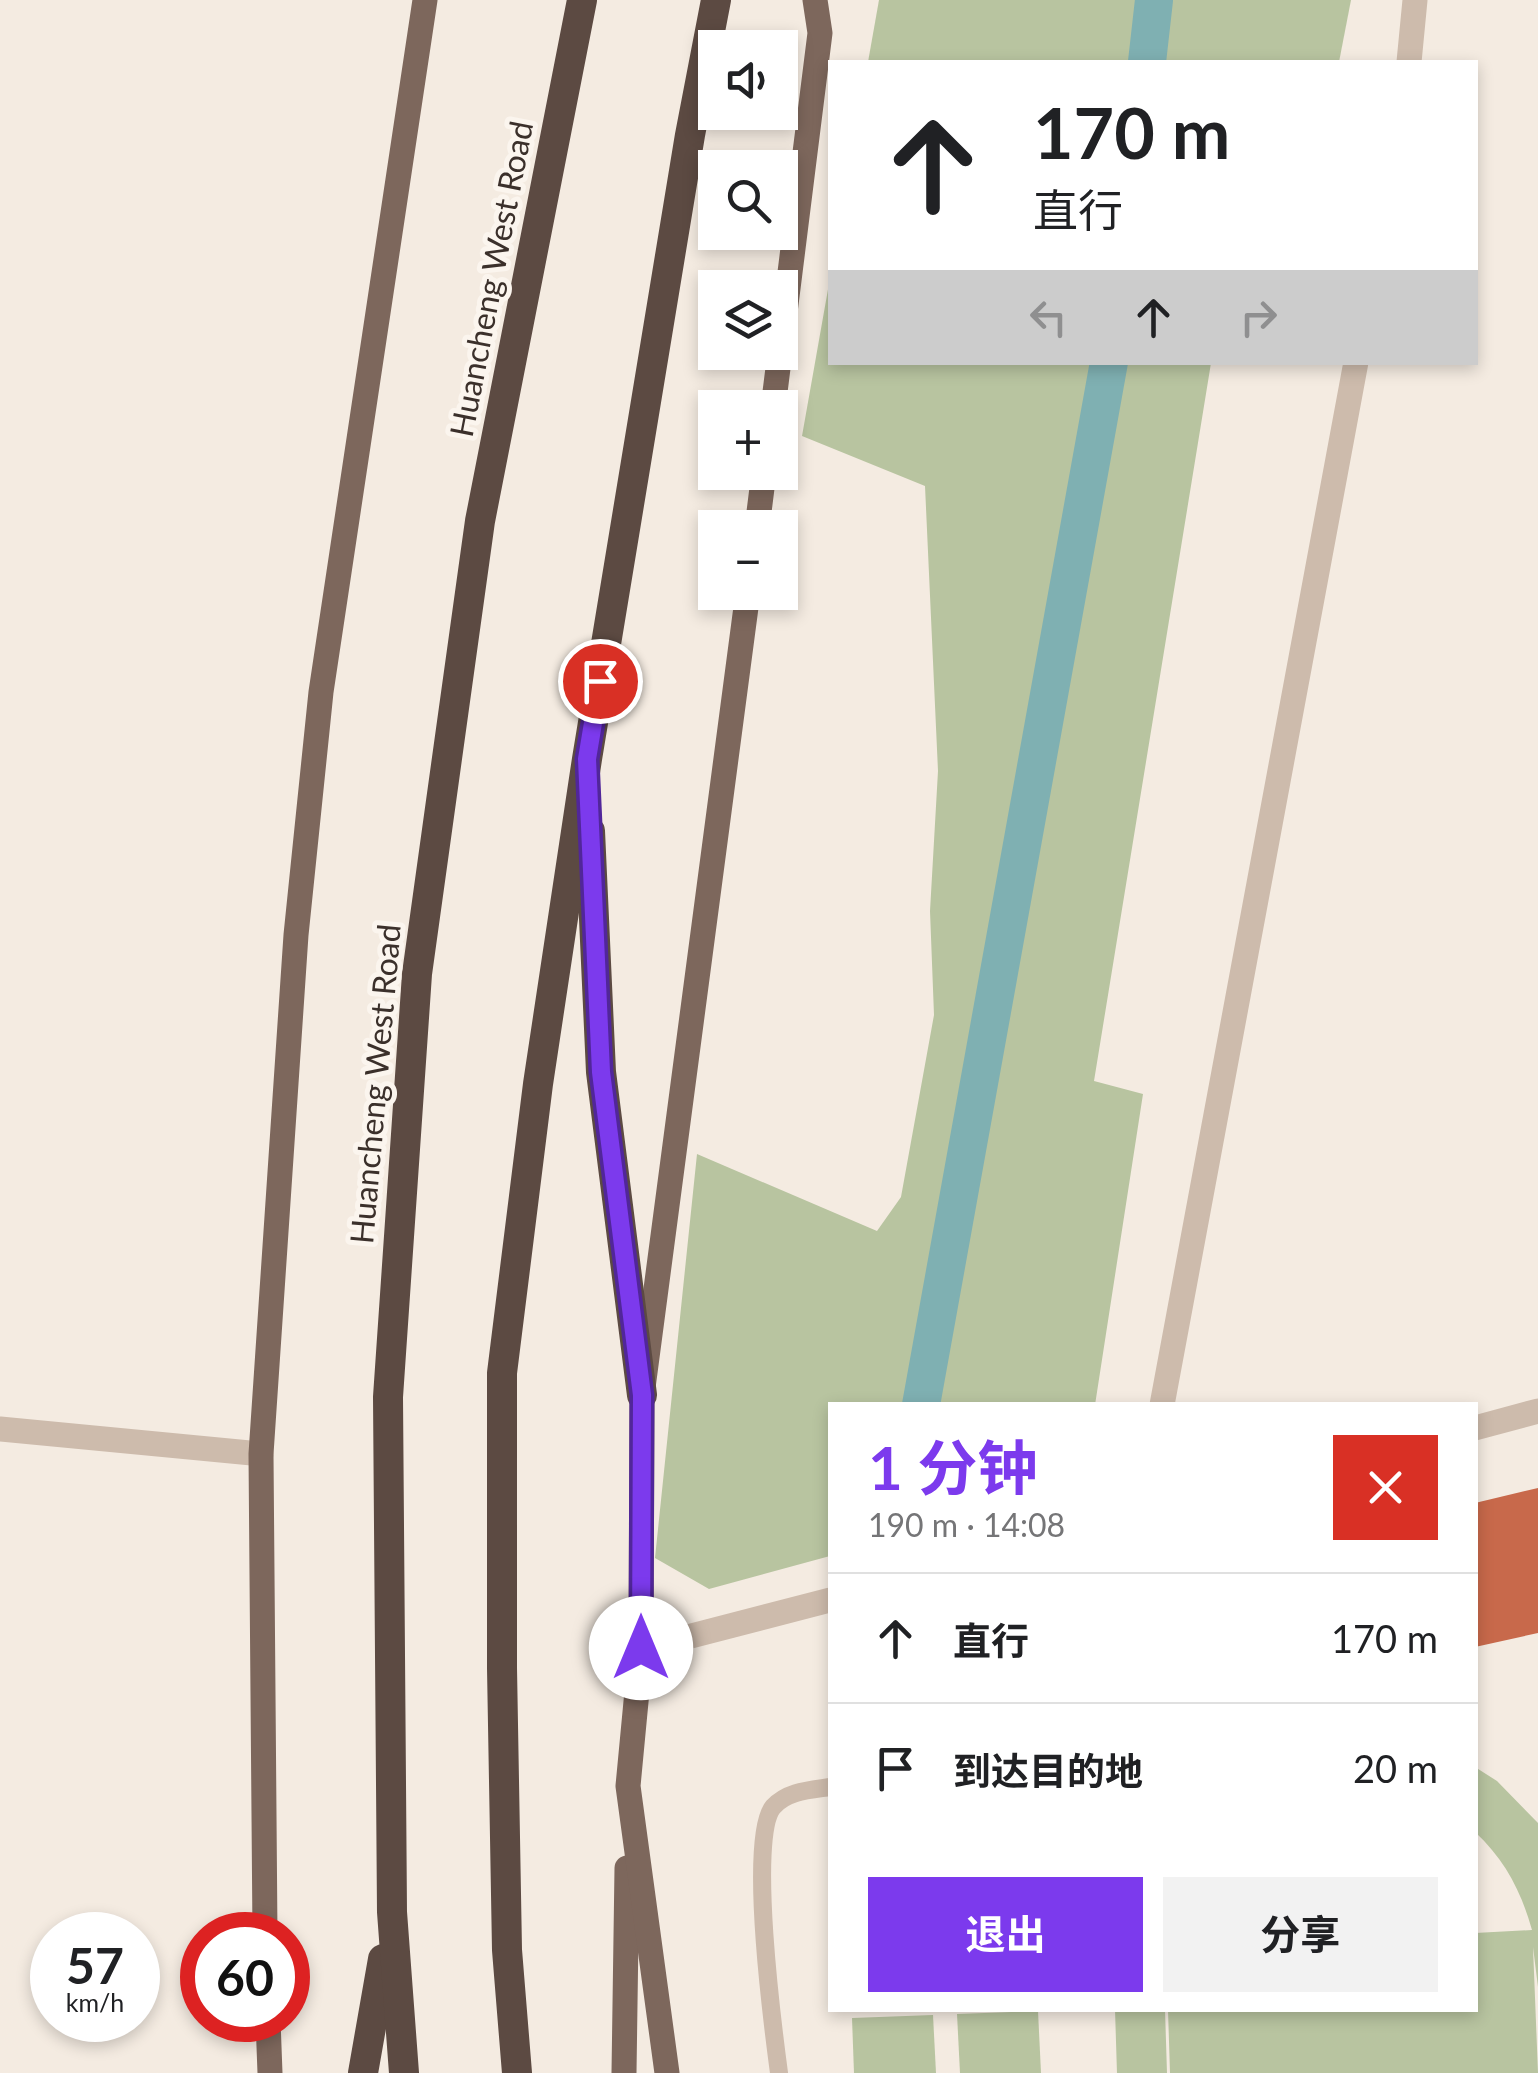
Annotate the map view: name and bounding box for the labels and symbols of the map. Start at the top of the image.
street label: Huancheng West Road [441,118,540,440]
pin [558,639,643,724]
street label: Huancheng West Road [341,922,408,1245]
position arrow [589,1596,693,1700]
speed limit sign: 60 [180,1912,310,2042]

